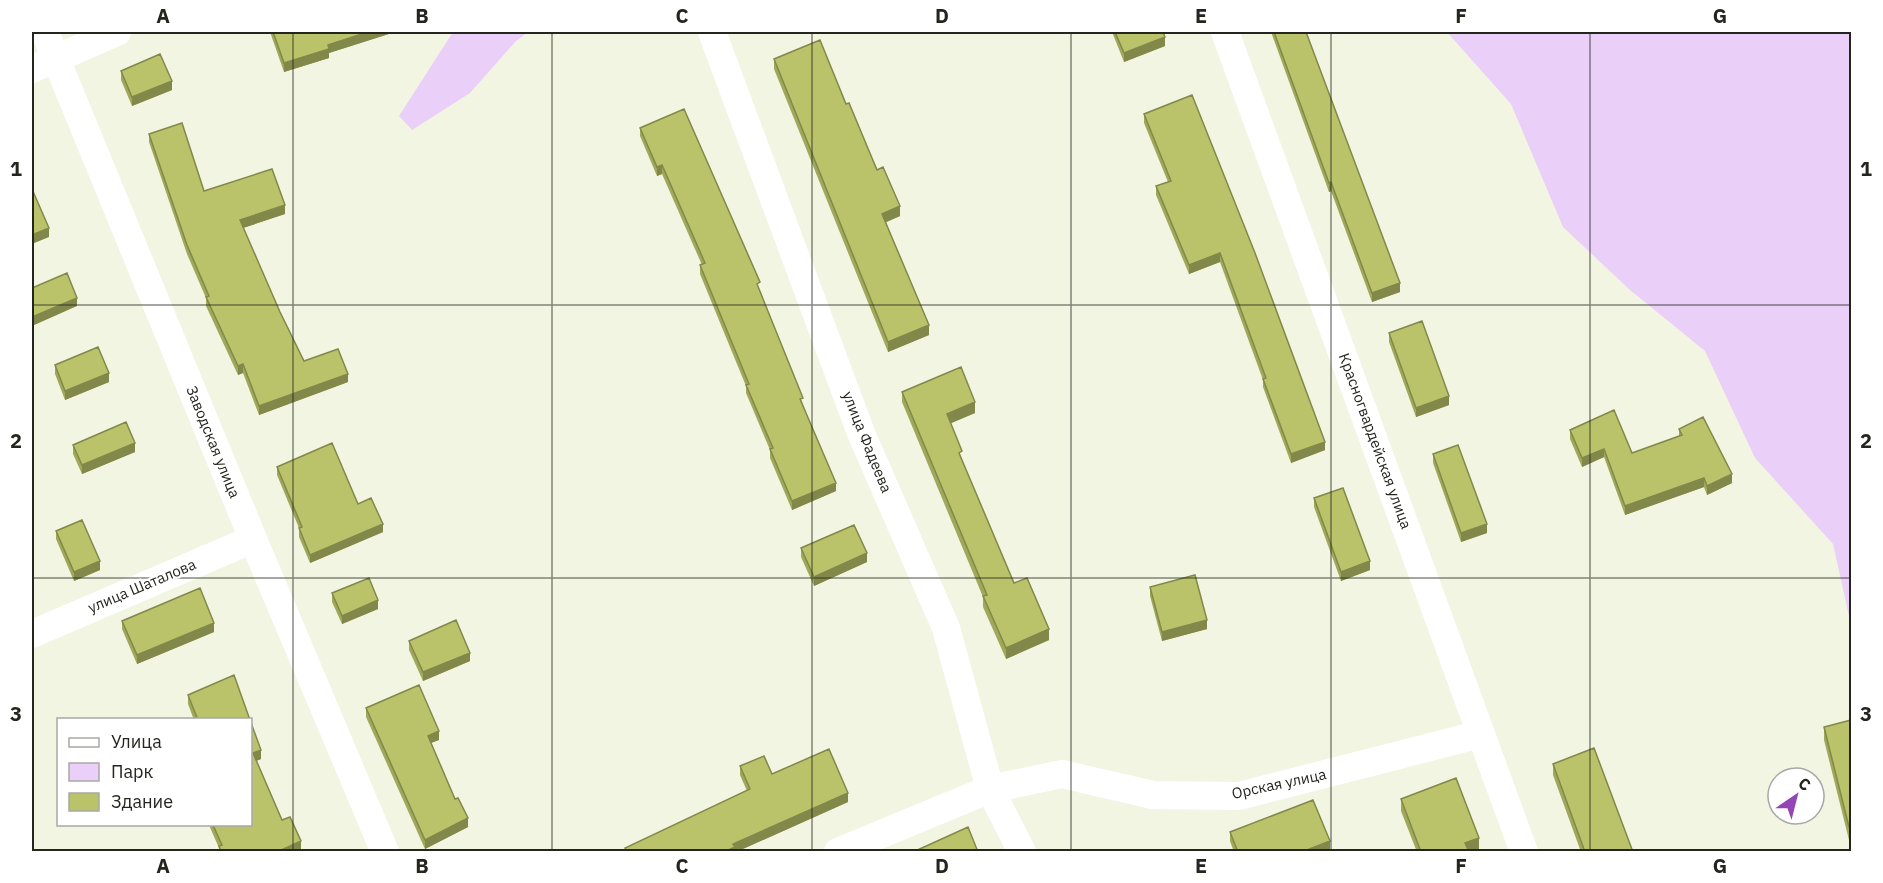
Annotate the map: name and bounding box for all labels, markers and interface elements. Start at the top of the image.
text: A [156,2,170,29]
text: B [415,2,429,29]
text: C [675,2,689,29]
text: D [935,2,949,29]
text: E [1195,2,1207,29]
text: F [1455,2,1467,29]
text: G [1713,2,1727,29]
text: 1 [10,155,22,182]
text: 1 [1860,155,1872,182]
street label: Красногвардейская улица [1335,350,1416,531]
street label: Заводская улица [182,383,245,501]
street label: улица Фадеева [838,388,896,495]
text: 2 [10,427,22,454]
text: 2 [1860,427,1872,454]
street label: улица Шаталова [85,554,199,617]
text: 3 [10,700,22,727]
text: 3 [1860,700,1872,727]
legend [57,718,252,826]
text: Улица [111,730,162,753]
text: Парк [111,760,154,783]
street label: Орская улица [1230,764,1328,803]
north arrow [1766,766,1826,826]
text: С [1795,773,1815,795]
text: Здание [111,790,173,813]
text: A [156,852,170,879]
text: B [415,852,429,879]
text: C [675,852,689,879]
text: D [935,852,949,879]
text: E [1195,852,1207,879]
text: F [1455,852,1467,879]
text: G [1713,852,1727,879]

